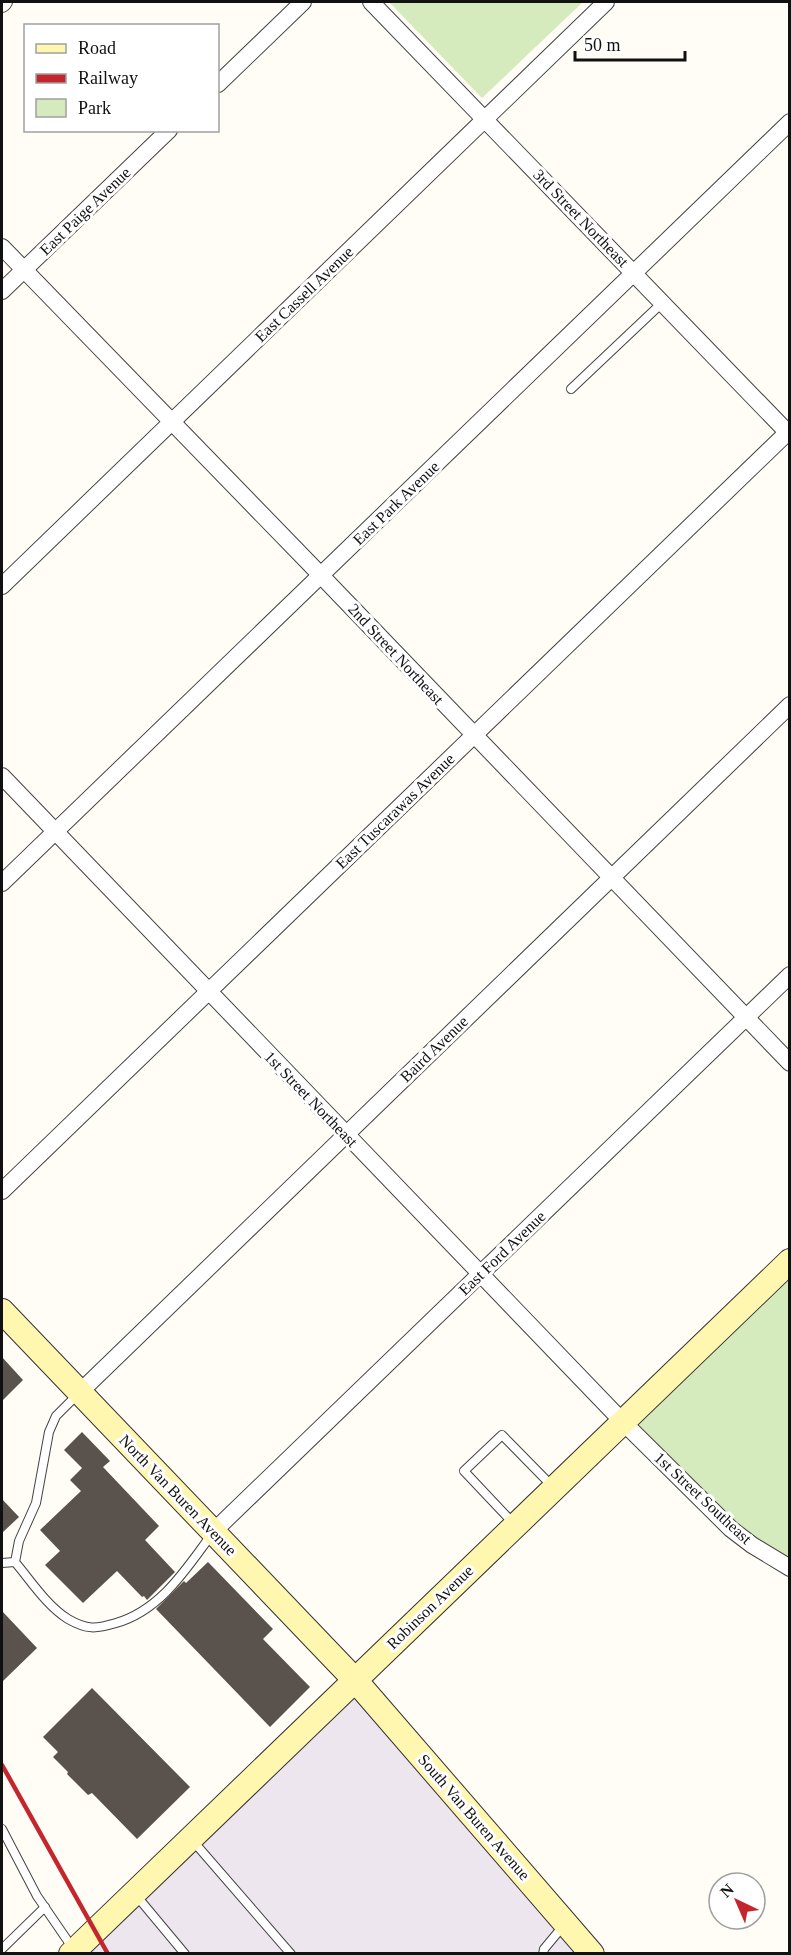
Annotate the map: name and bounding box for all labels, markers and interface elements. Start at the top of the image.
legend [24,24,219,132]
scale bar [575,24,684,62]
text: 50 m [584,35,621,55]
text: Road [78,38,116,58]
text: Railway [78,68,138,88]
text: Park [78,98,111,118]
street label: East Paige Avenue [36,164,134,259]
street label: 3rd Street Northeast [530,166,632,271]
street label: East Cassell Avenue [252,243,356,345]
street label: East Park Avenue [350,458,442,548]
street label: 2nd Street Northeast [345,600,447,708]
street label: East Tuscarawas Avenue [332,750,458,872]
street label: Baird Avenue [397,1013,471,1085]
street label: 1st Street Northeast [261,1048,361,1151]
street label: East Ford Avenue [455,1207,549,1299]
street label: North Van Buren Avenue [116,1431,240,1559]
street label: 1st Street Southeast [651,1449,755,1548]
street label: Robinson Avenue [383,1562,477,1652]
street label: South Van Buren Avenue [415,1751,533,1883]
north arrow [707,1871,767,1931]
text: N [717,1880,737,1901]

